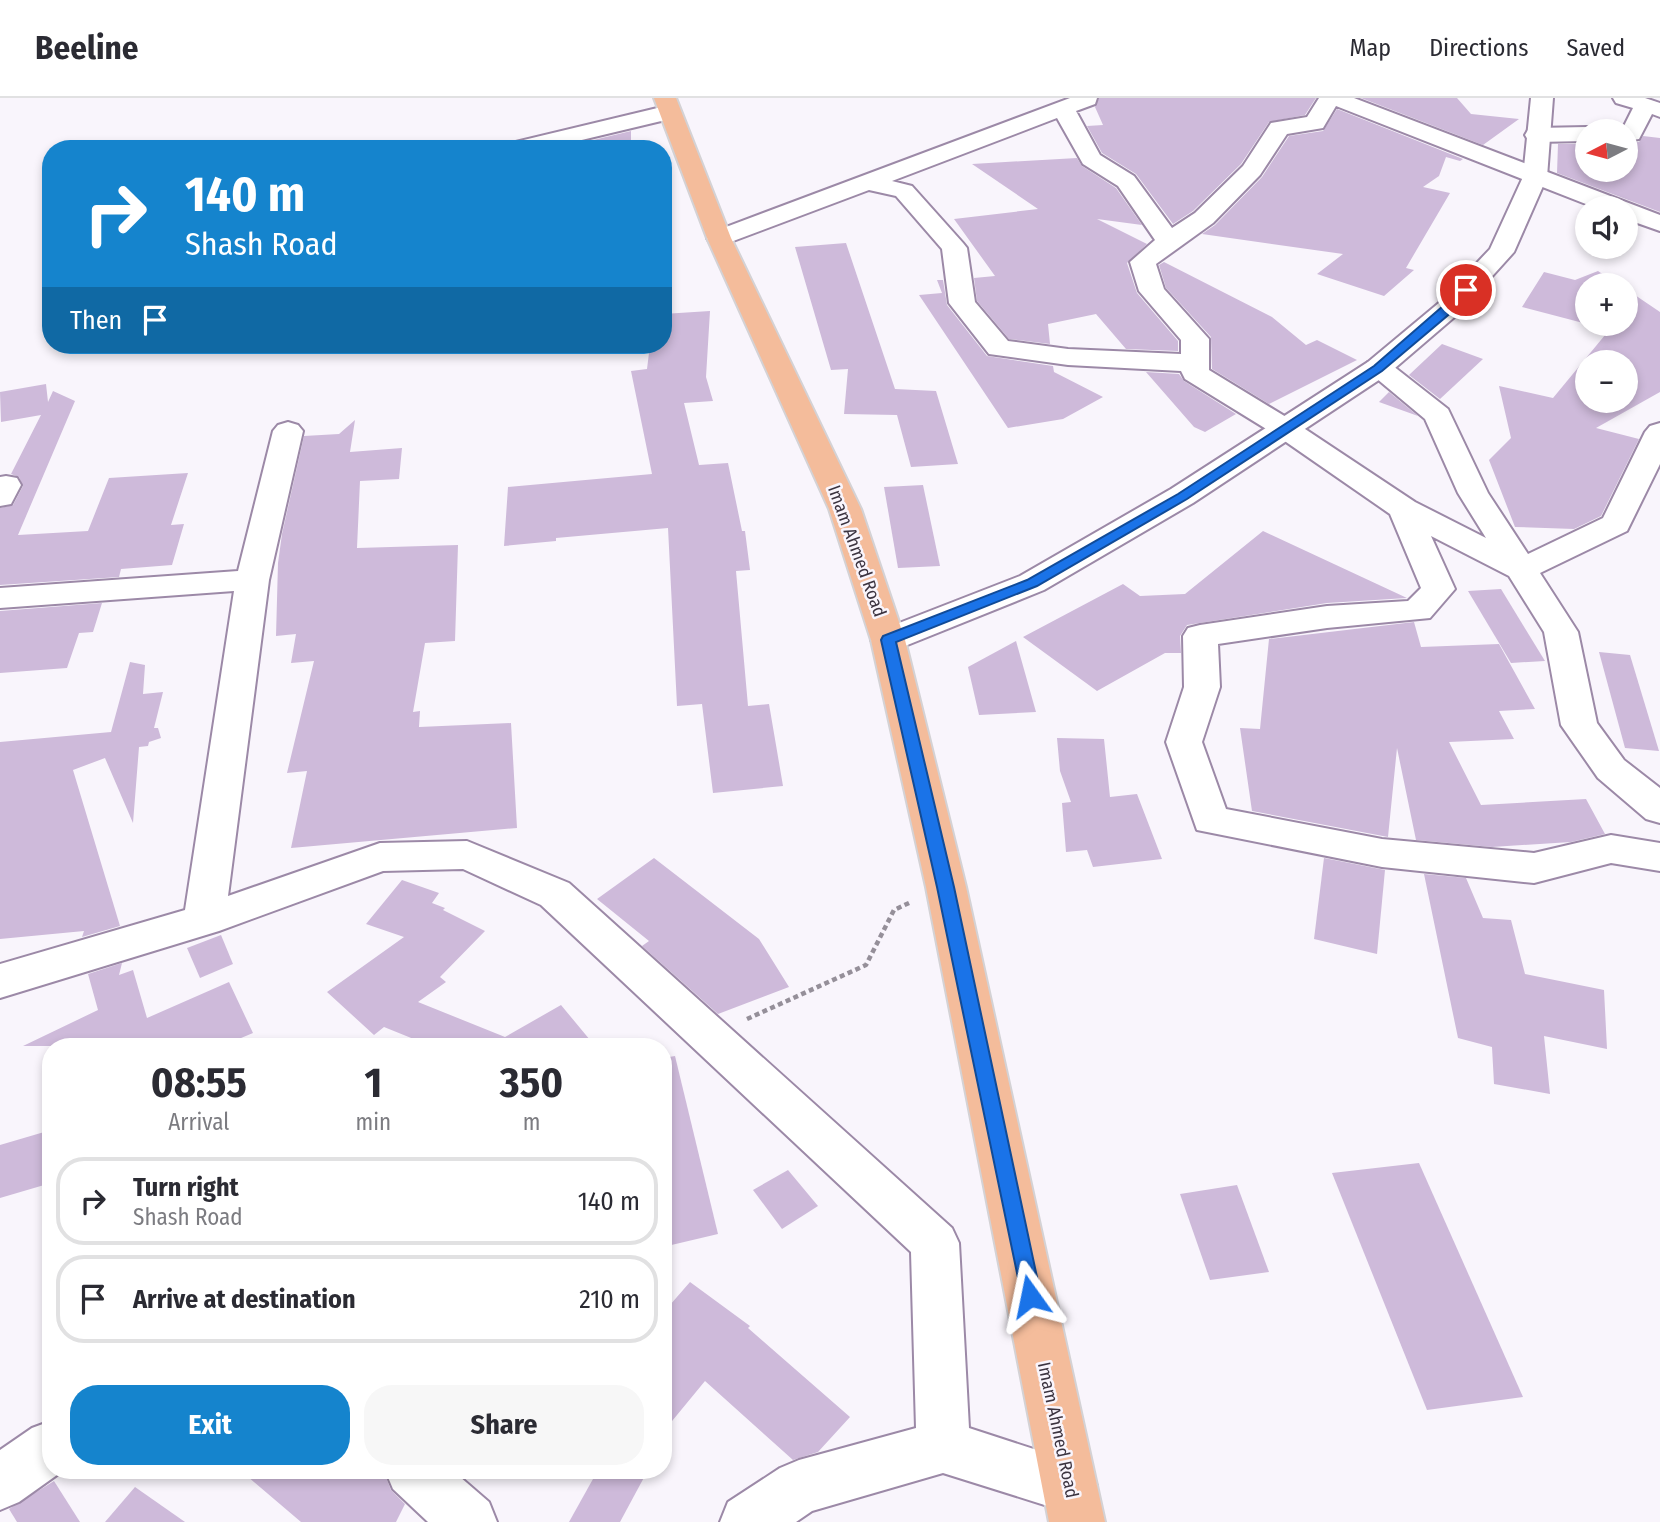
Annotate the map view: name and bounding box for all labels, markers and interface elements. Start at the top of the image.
text: Beeline [35,28,139,68]
text: Map [1350,34,1391,62]
text: Directions [1429,34,1528,62]
text: Saved [1566,34,1625,62]
north arrow [1575,119,1638,182]
map controls [1575,119,1638,413]
text: 140 m [185,165,305,224]
icon: right [70,168,161,259]
button: sound [1575,196,1638,259]
text: Shash Road [185,225,338,263]
pin [1436,260,1496,320]
icon: arrive [1447,271,1485,309]
button: + [1575,273,1638,336]
icon: arrive [136,301,174,339]
text: Then [70,305,122,336]
button: − [1575,350,1638,413]
street label: Imam Ahmed Road [823,482,891,620]
text: 08:55 [151,1058,247,1108]
text: 1 [364,1058,382,1108]
text: 350 [500,1058,563,1108]
text: Arrival [168,1108,229,1136]
text: min [356,1108,391,1136]
text: m [523,1108,540,1136]
text: Turn right [133,1172,239,1203]
icon: right [74,1182,112,1220]
text: 140 m [578,1186,640,1217]
text: Shash Road [133,1203,243,1231]
position arrow [993,1259,1067,1333]
icon: arrive [74,1280,112,1318]
text: Arrive at destination [133,1284,356,1315]
text: 210 m [579,1284,640,1315]
street label: Imam Ahmed Road [1033,1360,1083,1500]
button: Exit [70,1385,350,1465]
button: Share [364,1385,644,1465]

